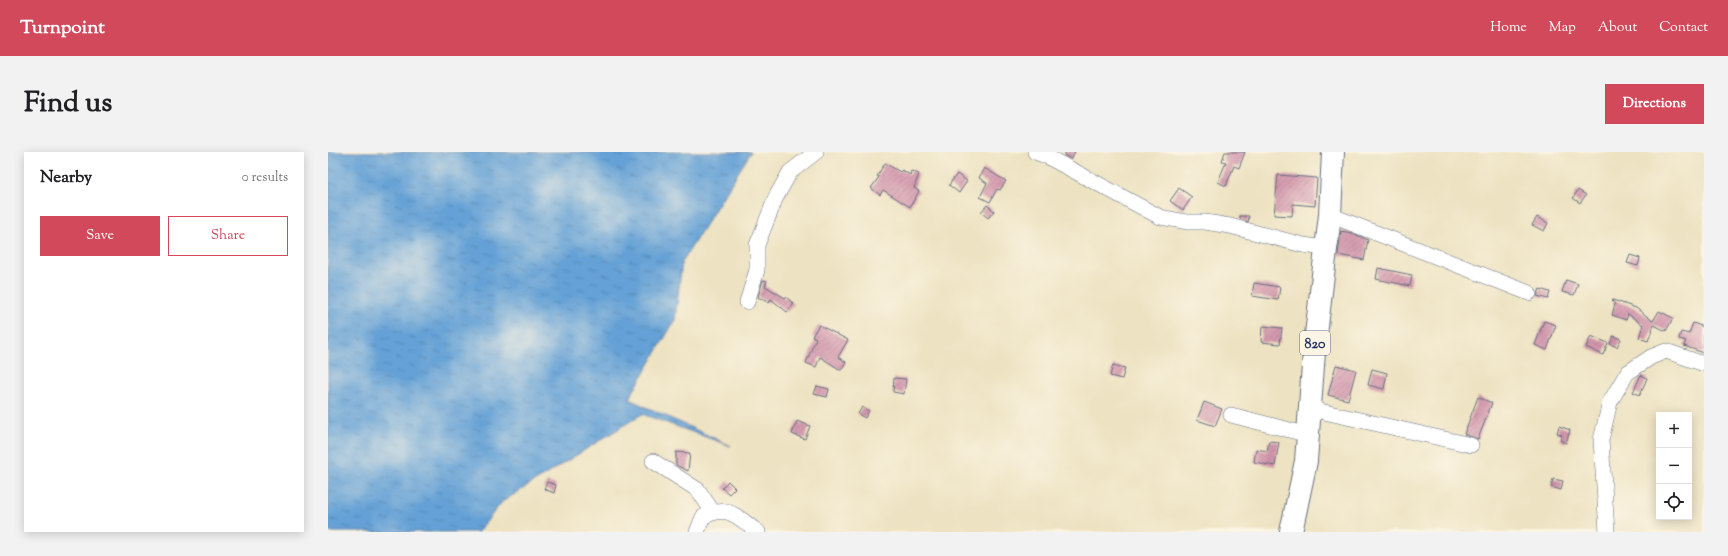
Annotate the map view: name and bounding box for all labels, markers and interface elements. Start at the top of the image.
text: Turnpoint [20,15,105,42]
text: Home [1490,18,1527,38]
text: Map [1549,18,1576,38]
text: About [1598,18,1637,38]
text: Contact [1659,18,1708,38]
text: Find us [24,84,112,124]
button: Directions [1605,84,1704,124]
text: Nearby [40,166,92,190]
text: 0 results [242,169,288,187]
button: Save [40,216,160,256]
button: Share [168,216,288,256]
road number: 820 [1300,331,1330,355]
map controls [1656,412,1692,520]
button: + [1656,412,1692,448]
button: − [1656,448,1692,484]
button: locate [1656,484,1692,520]

